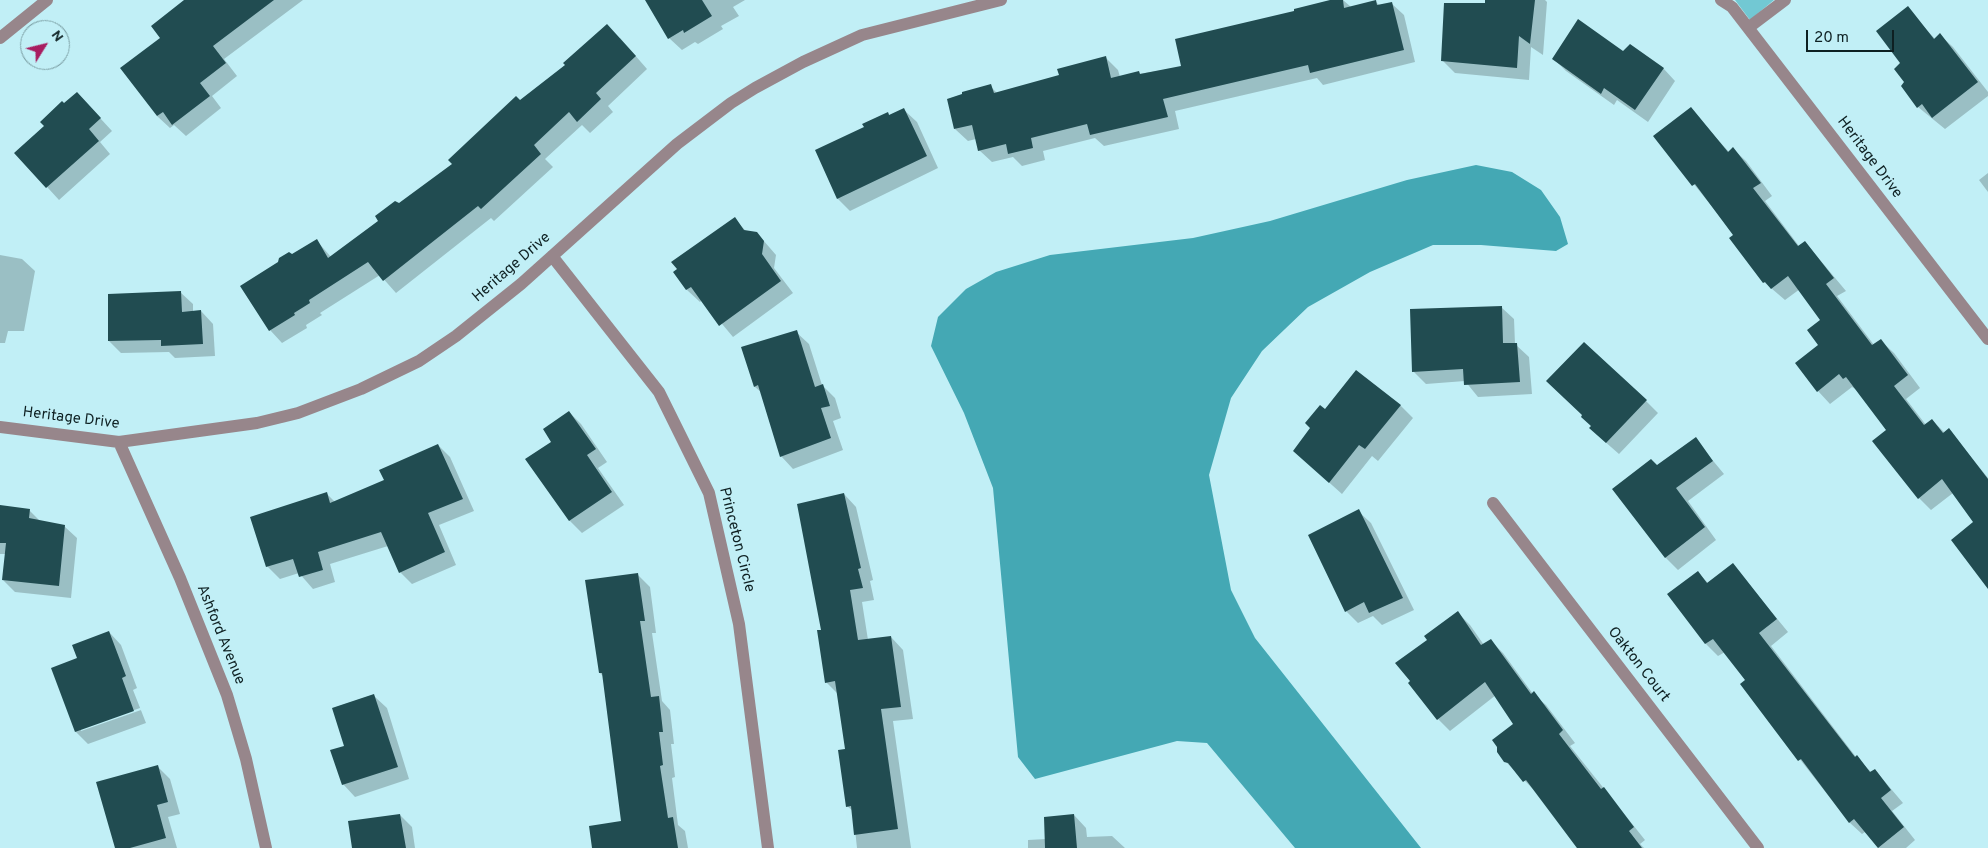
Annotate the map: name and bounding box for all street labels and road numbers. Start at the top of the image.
street label: Heritage Drive [1832,114,1906,202]
street label: Heritage Drive [469,229,555,307]
street label: Heritage Drive [22,404,120,434]
street label: Princeton Circle [714,486,758,594]
street label: Ashford Avenue [192,582,248,688]
street label: Oakton Court [1603,624,1673,706]

